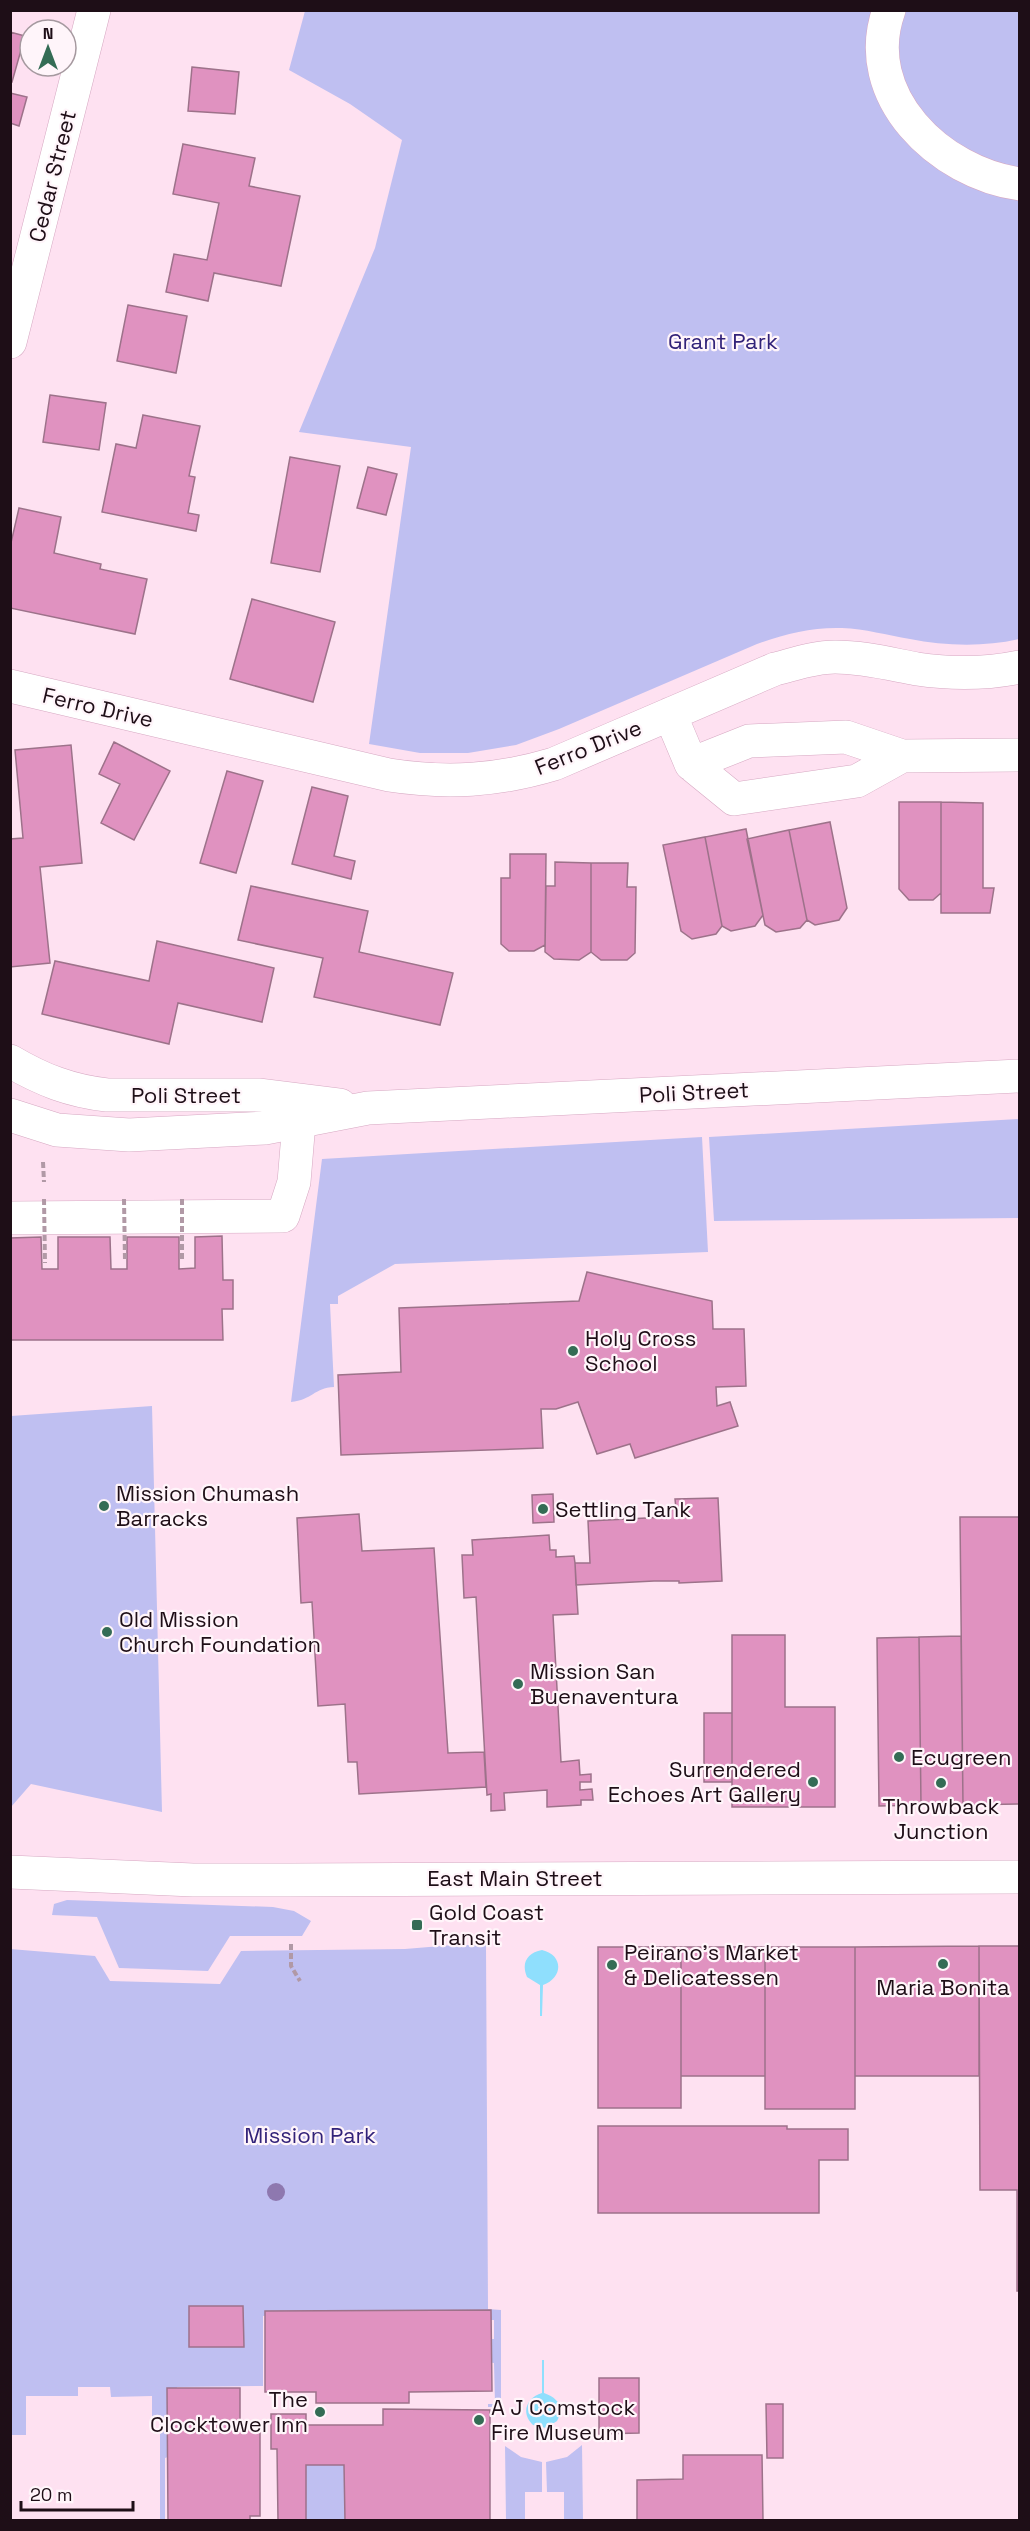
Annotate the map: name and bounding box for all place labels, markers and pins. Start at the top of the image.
place label: Holy Cross School [585,1324,696,1377]
marker: Holy Cross School [566,1344,580,1358]
place label: Mission Chumash Barracks [116,1479,299,1532]
place label: Settling Tank [555,1495,691,1523]
marker: Mission Chumash Barracks [97,1499,111,1513]
marker: Settling Tank [536,1502,550,1516]
place label: Old Mission Church Foundation [119,1605,321,1658]
marker: Old Mission Church Foundation [100,1625,114,1639]
place label: Mission San Buenaventura [530,1657,679,1710]
marker: Mission San Buenaventura [511,1677,525,1691]
place label: Ecugreen [911,1743,1012,1771]
marker: Ecugreen [892,1750,906,1764]
place label: Surrendered Echoes Art Gallery [608,1755,801,1808]
marker: Surrendered Echoes Art Gallery [806,1775,820,1789]
marker: Throwback Junction [934,1776,948,1790]
place label: Throwback Junction [883,1792,1000,1845]
place label: Gold Coast Transit [429,1898,544,1951]
marker: Gold Coast Transit [410,1918,424,1932]
place label: Peirano's Market & Delicatessen [624,1938,799,1991]
marker: Maria Bonita [936,1957,950,1971]
marker: Peirano's Market & Delicatessen [605,1958,619,1972]
place label: Maria Bonita [876,1973,1010,2001]
place label: The Clocktower Inn [150,2385,308,2438]
place label: A J Comstock Fire Museum [491,2393,635,2446]
marker: The Clocktower Inn [313,2405,327,2419]
marker: A J Comstock Fire Museum [472,2413,486,2427]

